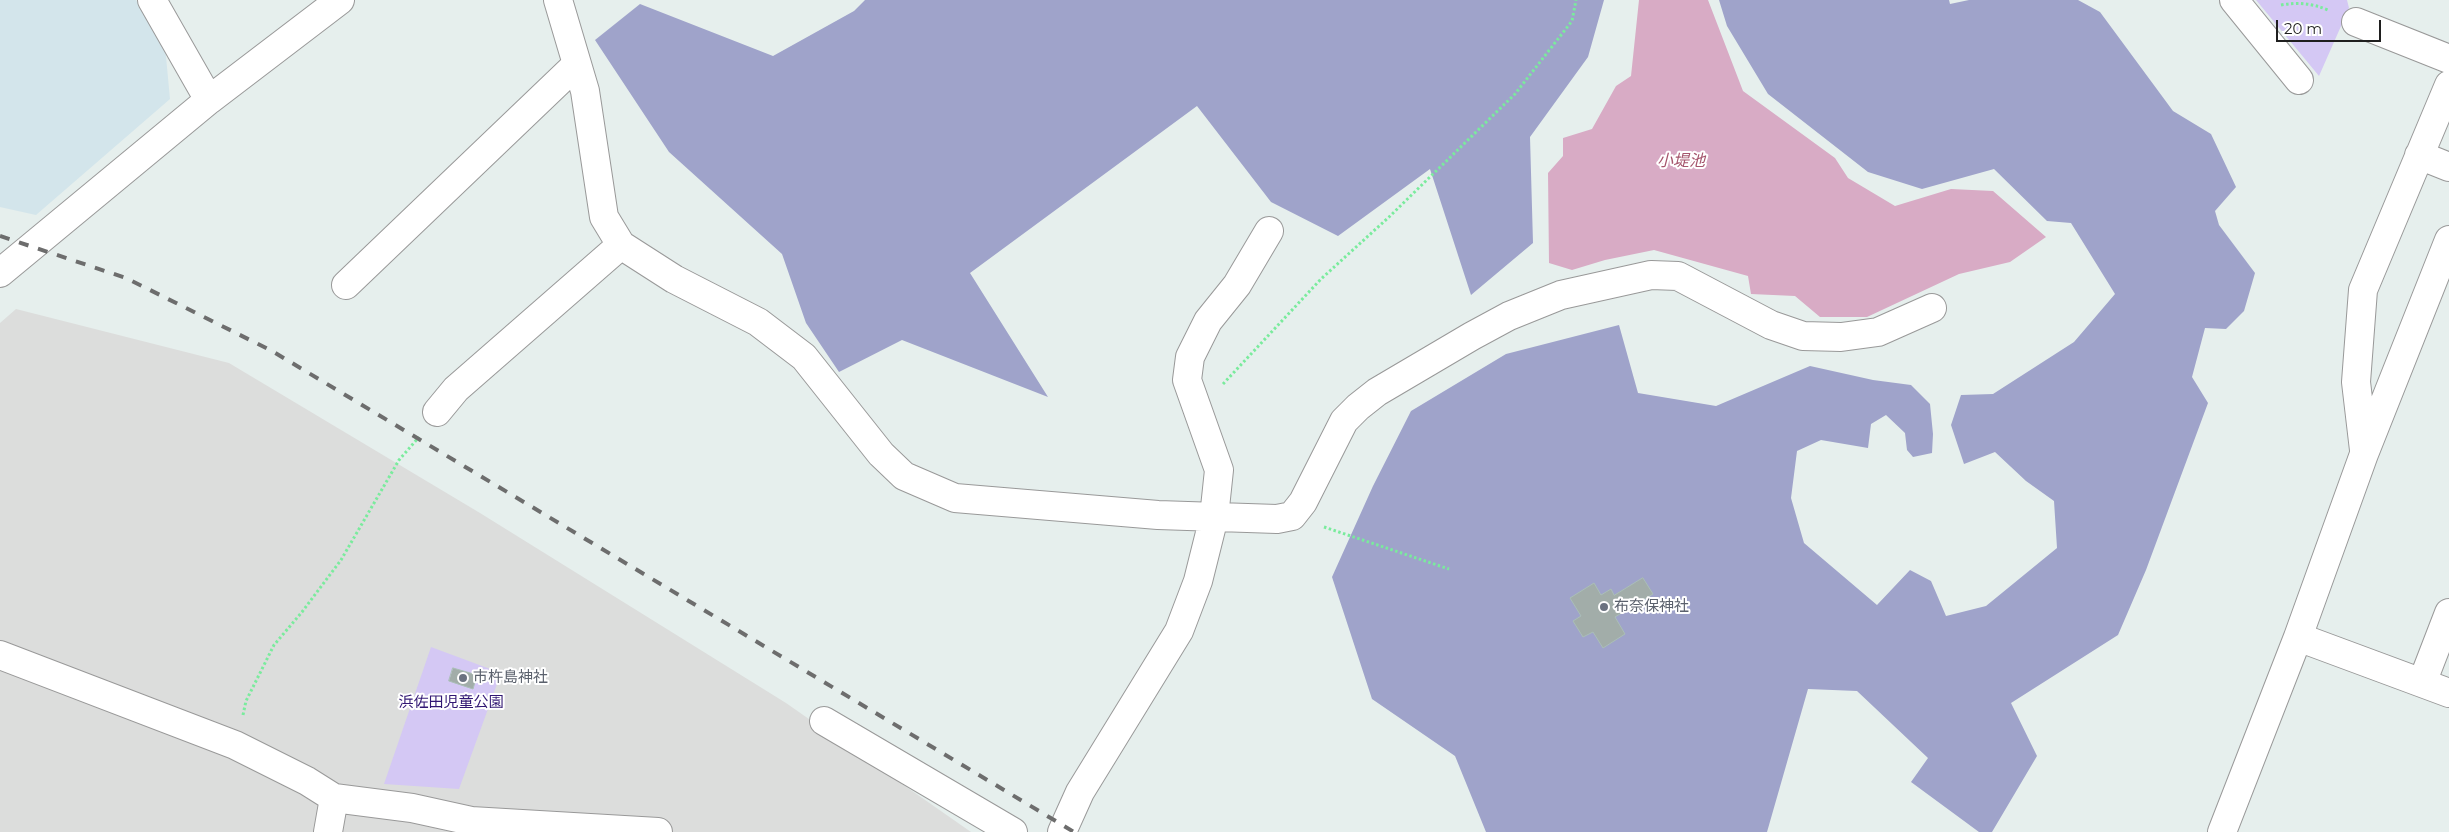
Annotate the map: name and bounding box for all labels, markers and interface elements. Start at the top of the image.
scale bar [2279,10,2384,42]
text: 20 m [2284,19,2322,38]
water label: 小堤池 [1657,151,1705,171]
place label: 布奈保神社 [1614,598,1689,616]
marker: 布奈保神社 [1598,601,1610,613]
place label: 市杵島神社 [473,669,548,687]
marker: 市杵島神社 [457,672,469,684]
park label: 浜佐田児童公園 [399,694,503,712]

